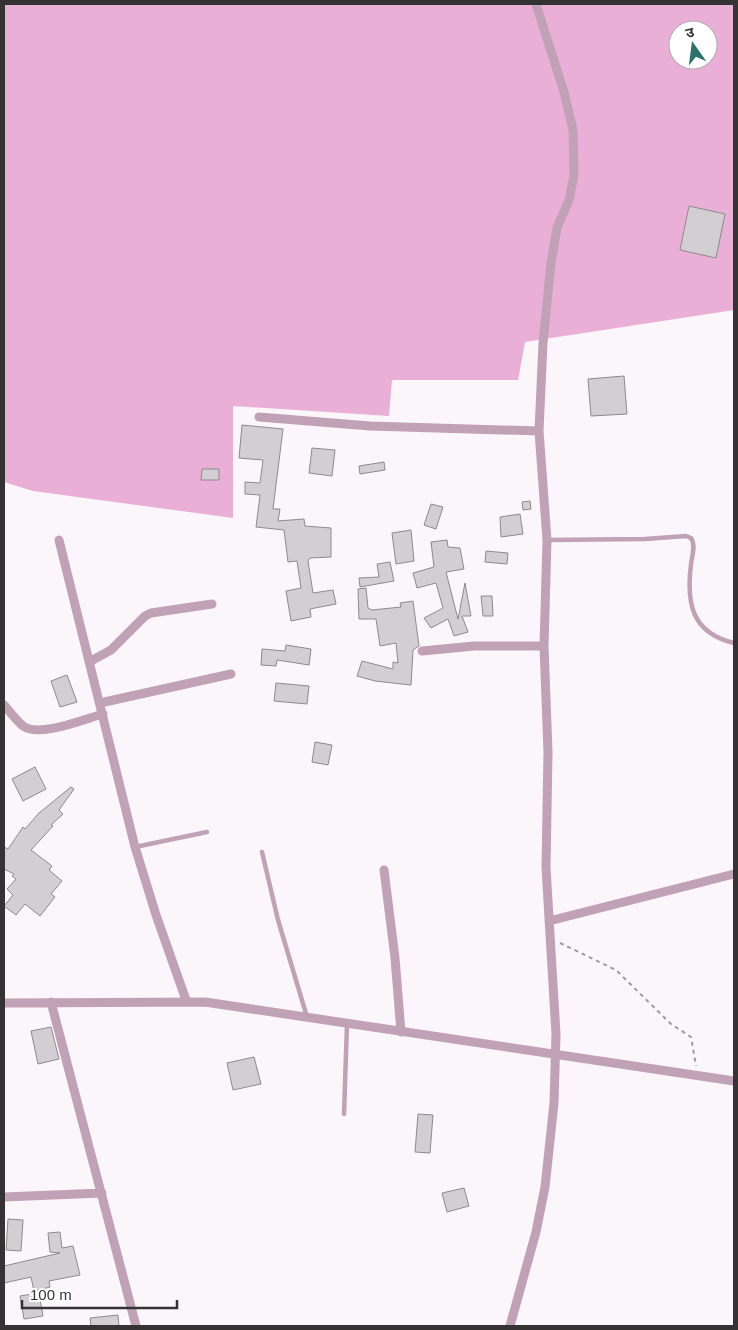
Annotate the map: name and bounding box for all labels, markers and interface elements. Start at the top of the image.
north arrow [668,20,718,70]
text: उ [684,23,697,41]
scale bar [22,1278,178,1310]
text: 100 m [30,1286,72,1303]

